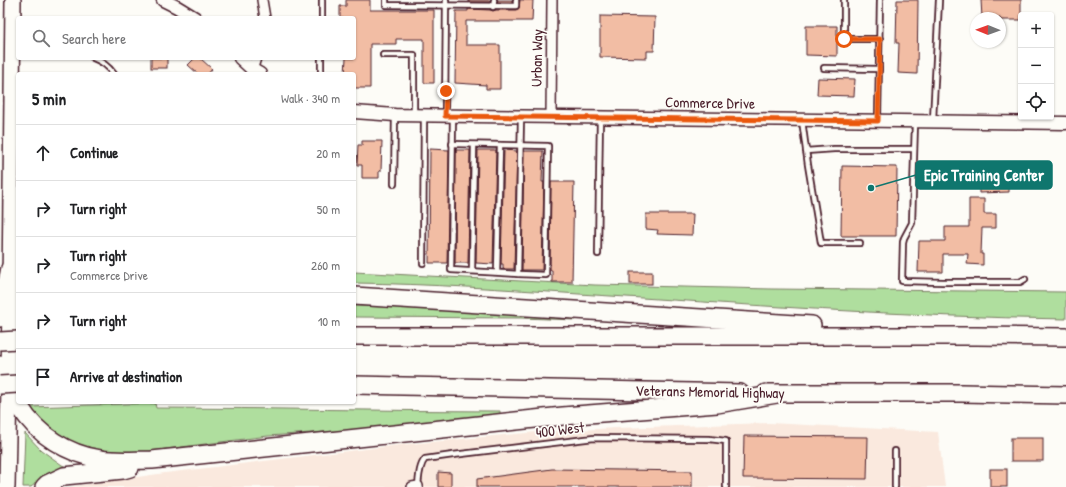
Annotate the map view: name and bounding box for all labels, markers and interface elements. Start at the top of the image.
north arrow [970,12,1006,48]
map controls [1018,12,1054,120]
button: + [1018,12,1054,48]
search box [16,16,356,60]
icon: search [30,27,52,49]
text: Search here [62,28,126,49]
street label: Urban Way [525,29,548,87]
route start [835,30,853,48]
button: − [1018,48,1054,84]
route end [437,82,455,100]
button: locate [1018,84,1054,120]
text: 5 min [32,87,66,110]
text: Walk · 340 m [281,89,340,107]
street label: Commerce Drive [665,91,755,114]
icon: ahead [32,142,54,164]
text: Continue [70,142,118,163]
text: 20 m [316,144,340,162]
callout: Epic Training Center [916,161,1052,189]
text: Epic Training Center [924,164,1045,187]
icon: right [32,198,54,220]
text: Turn right [70,198,126,219]
text: 50 m [317,200,340,218]
text: Turn right [70,245,126,266]
icon: right [32,254,54,276]
text: 260 m [311,256,340,274]
text: Commerce Drive [70,266,148,284]
icon: right [32,310,54,332]
text: Turn right [70,310,126,331]
text: 10 m [318,312,340,330]
icon: arrive [32,366,54,388]
text: Arrive at destination [70,366,182,387]
street label: Veterans Memorial Highway [635,380,785,403]
street label: 400 West [535,416,586,443]

